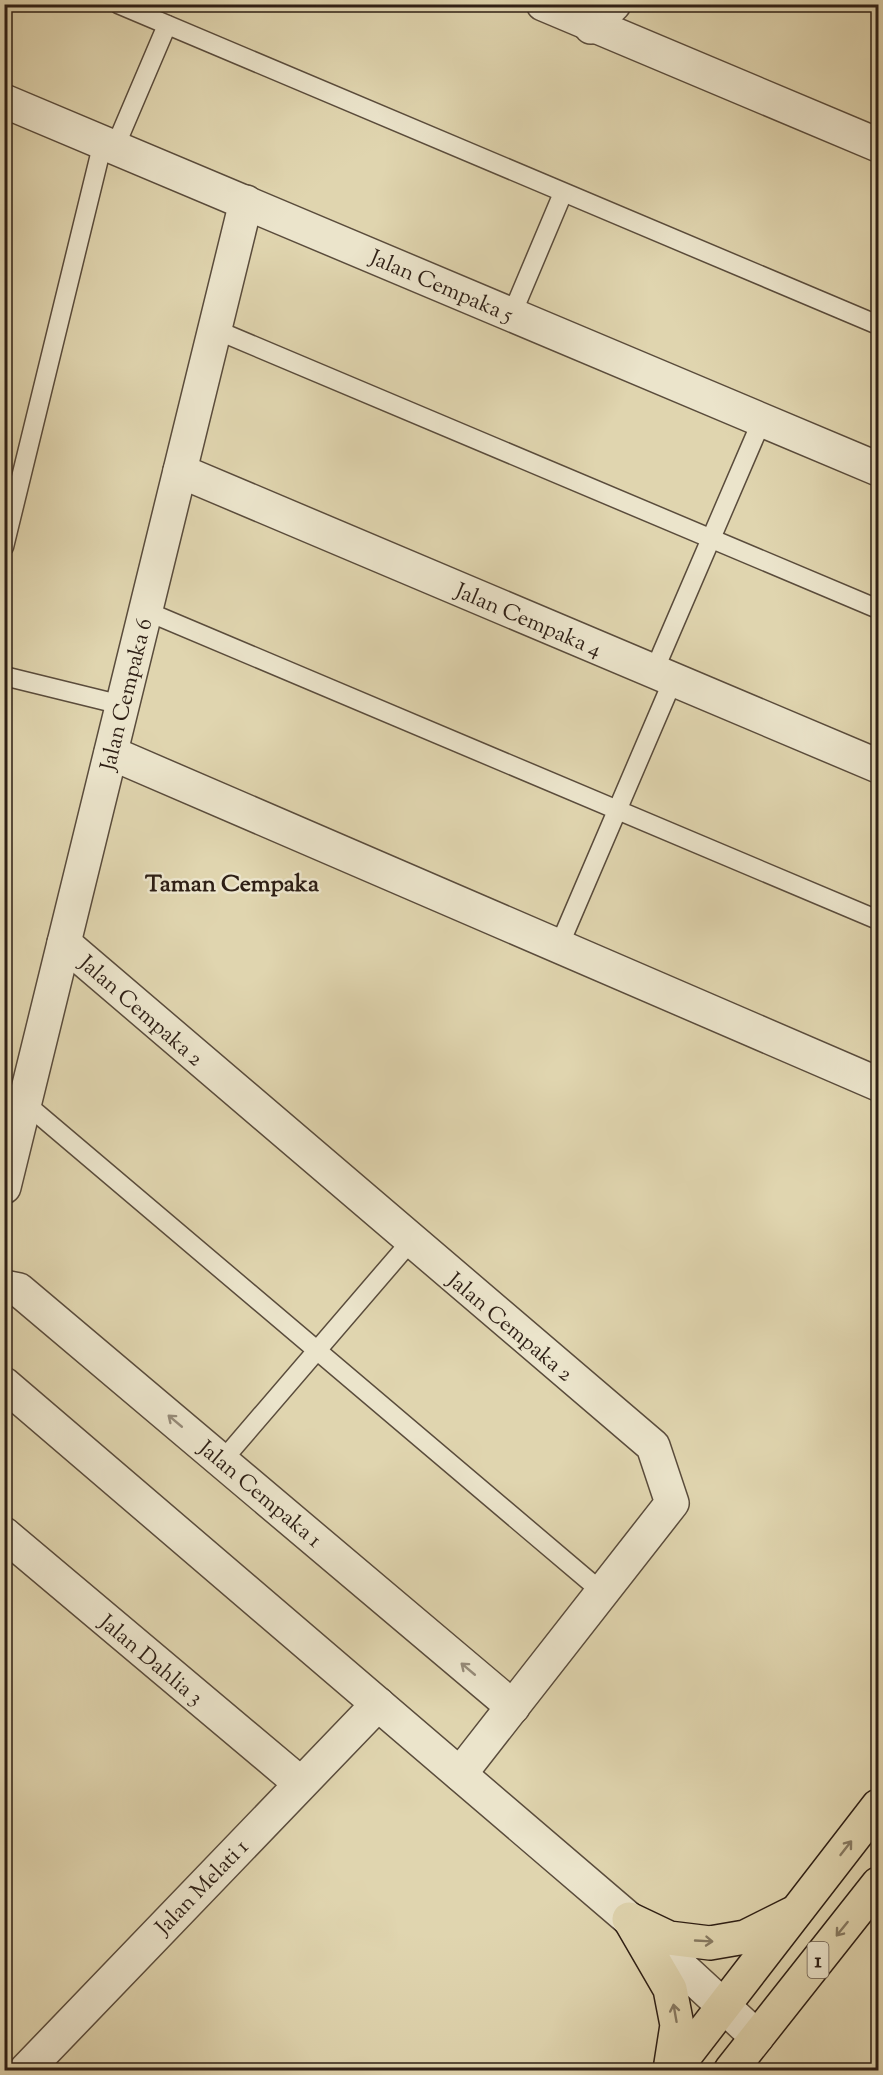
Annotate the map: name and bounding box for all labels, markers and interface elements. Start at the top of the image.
street label: Jalan Cempaka 5 [363,243,518,332]
street label: Jalan Cempaka 4 [449,576,606,667]
street label: Jalan Cempaka 6 [93,615,162,775]
district label: Taman Cempaka [145,868,320,902]
street label: Jalan Cempaka 2 [70,949,209,1075]
street label: Jalan Cempaka 2 [439,1265,579,1390]
one-way arrow [168,1414,183,1428]
street label: Jalan Cempaka 1 [190,1433,328,1557]
street label: Jalan Dahlia 3 [90,1608,209,1714]
one-way arrow [461,1662,476,1676]
street label: Jalan Melati 1 [148,1833,258,1944]
one-way arrow [840,1841,852,1857]
one-way arrow [836,1921,849,1937]
one-way arrow [694,1936,714,1947]
road number: 1 [808,1942,828,1978]
one-way arrow [669,2003,680,2023]

